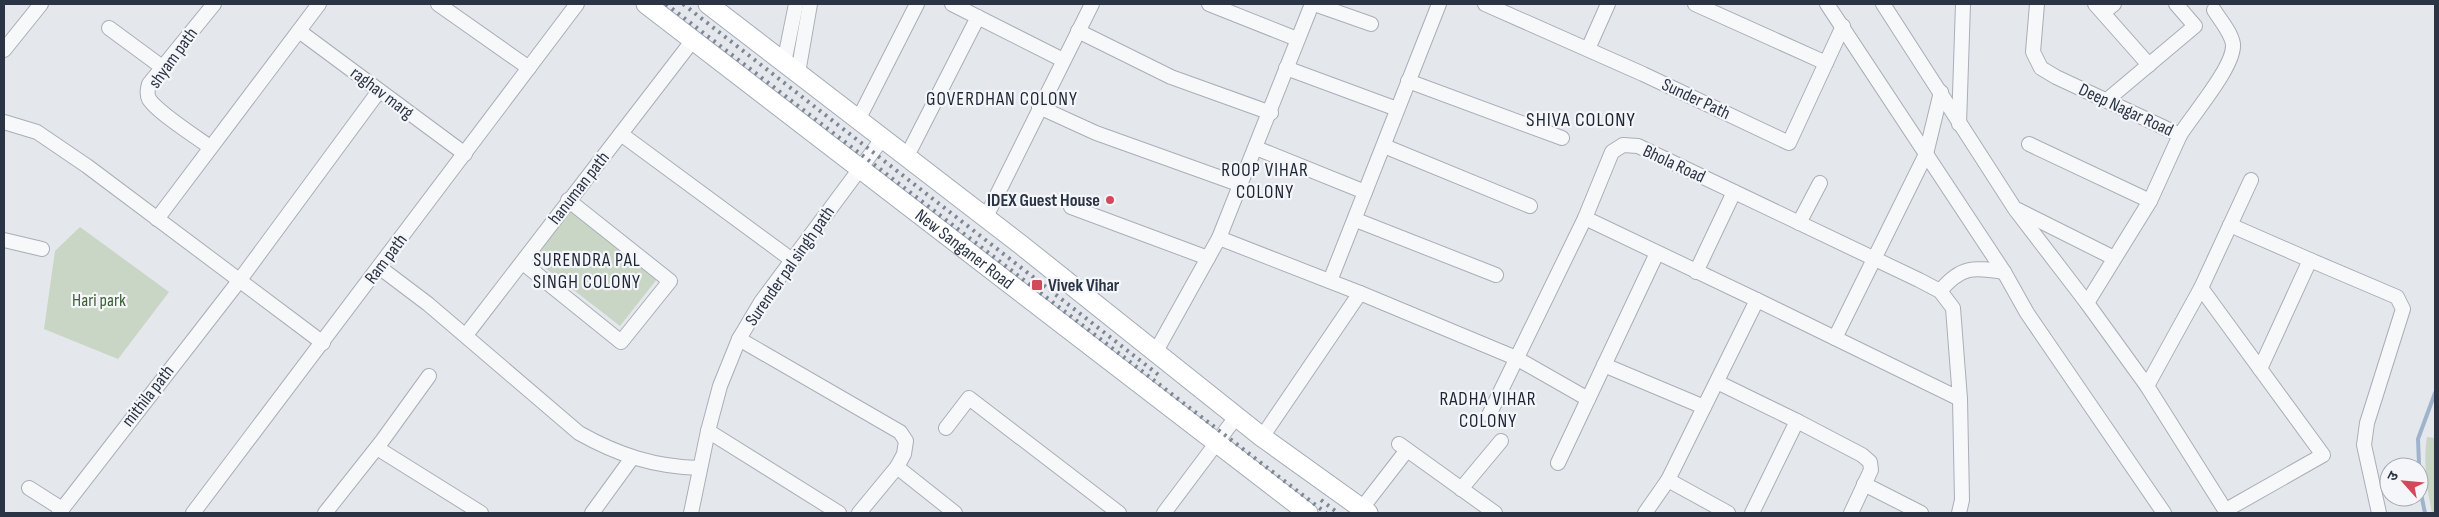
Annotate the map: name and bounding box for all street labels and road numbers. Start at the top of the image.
street label: shyam path [144,24,202,92]
street label: raghav marg [346,62,418,124]
street label: Sunder Path [1658,74,1734,124]
street label: Deep Nagar Road [2075,79,2177,141]
street label: Bhola Road [1640,140,1708,188]
street label: hanuman path [544,147,614,229]
street label: Surender pal singh path [741,202,839,330]
street label: New Sanganer Road [911,205,1018,294]
street label: Ram path [360,230,412,288]
street label: mithila path [118,361,178,431]

